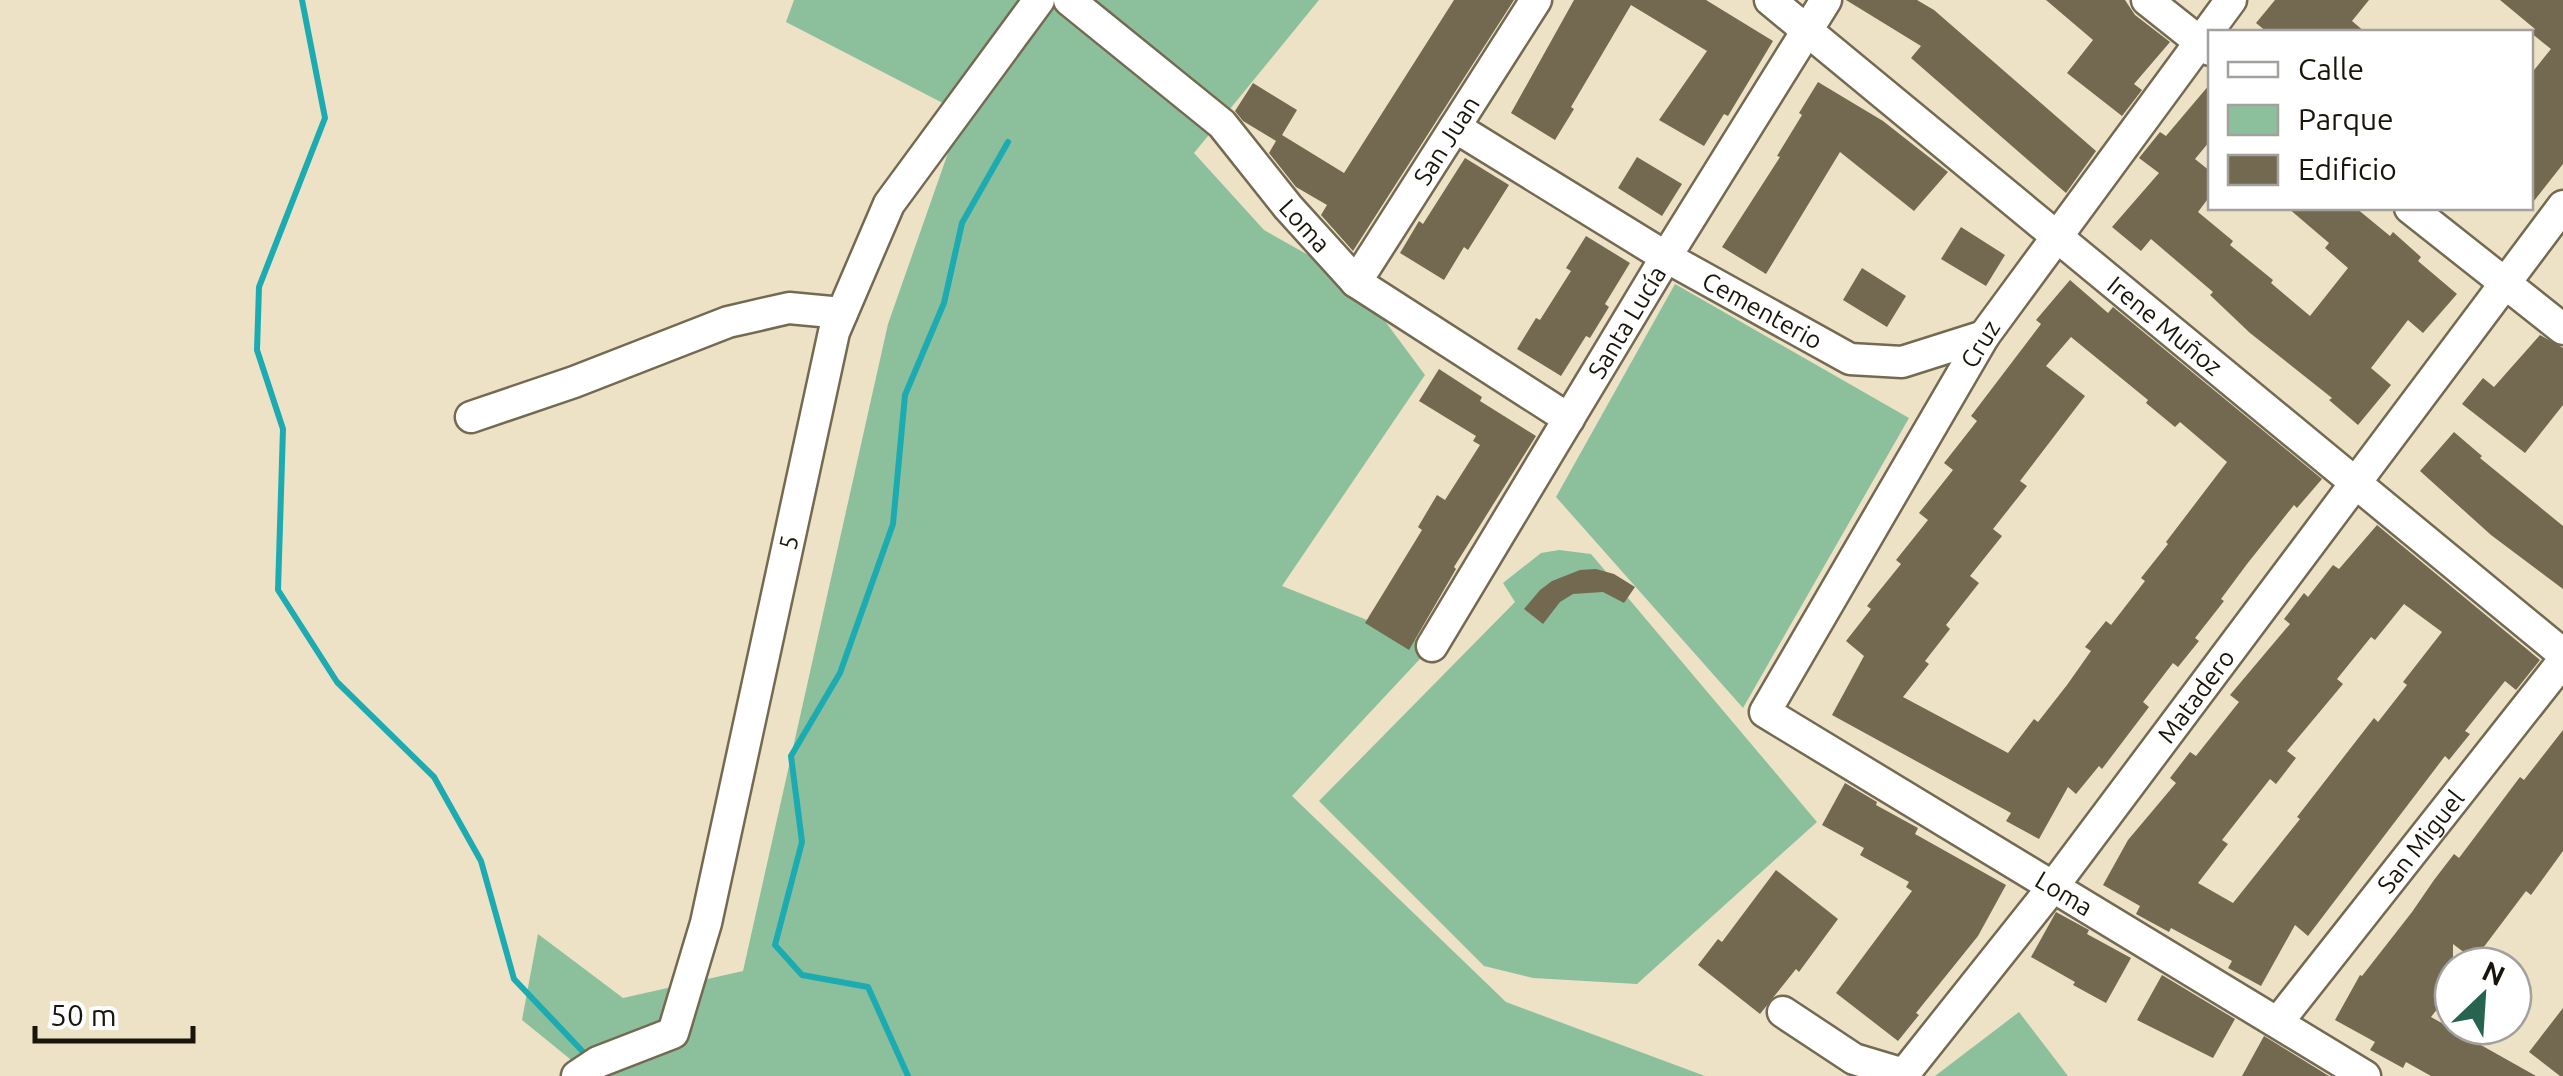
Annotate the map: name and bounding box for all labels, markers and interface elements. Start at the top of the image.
legend [2208,30,2533,210]
text: Calle [2298,52,2364,86]
street label: San Juan [1408,91,1485,190]
text: Parque [2298,102,2394,136]
text: Edificio [2298,152,2397,186]
street label: Loma [1274,193,1336,258]
street label: Santa Lucía [1582,261,1671,383]
street label: Cementerio [1698,266,1827,355]
street label: Irene Muñoz [2102,271,2228,381]
street label: Cruz [1955,315,2005,373]
street label: 5 [773,532,804,552]
street label: Matadero [2152,644,2240,748]
street label: San Miguel [2371,785,2470,898]
street label: Loma [2030,865,2098,921]
north arrow [2433,946,2533,1046]
text: N [2478,954,2510,991]
scale bar [35,981,192,1043]
text: 50 m [50,998,117,1032]

